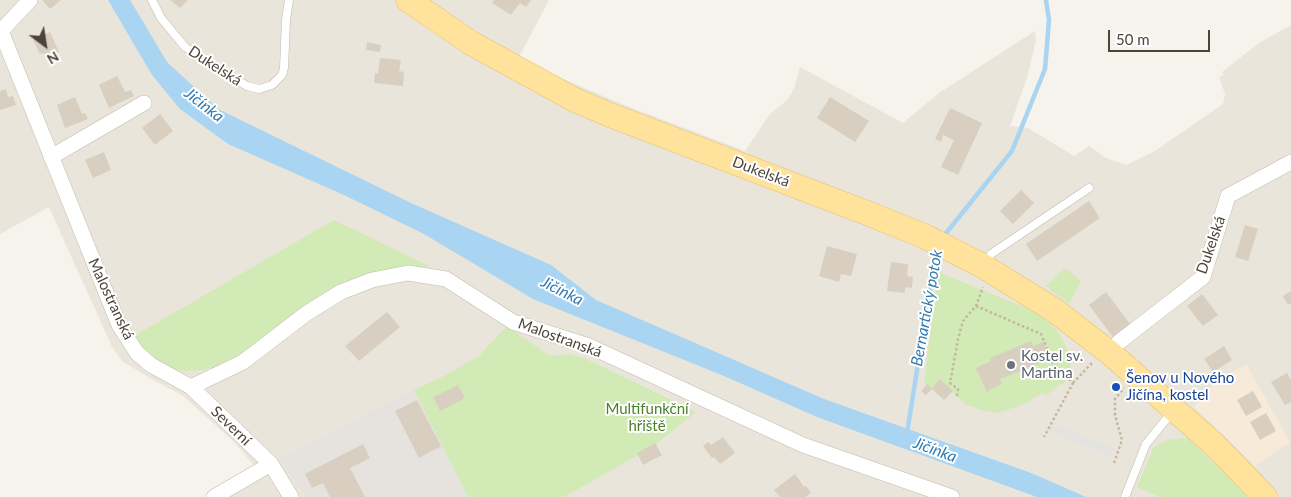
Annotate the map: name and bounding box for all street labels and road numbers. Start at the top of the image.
street label: Dukelská [185,42,245,90]
street label: Dukelská [730,153,792,191]
street label: Dukelská [1193,214,1229,276]
street label: Malostranská [84,255,138,343]
street label: Malostranská [516,315,604,361]
street label: Severní [207,403,255,449]

